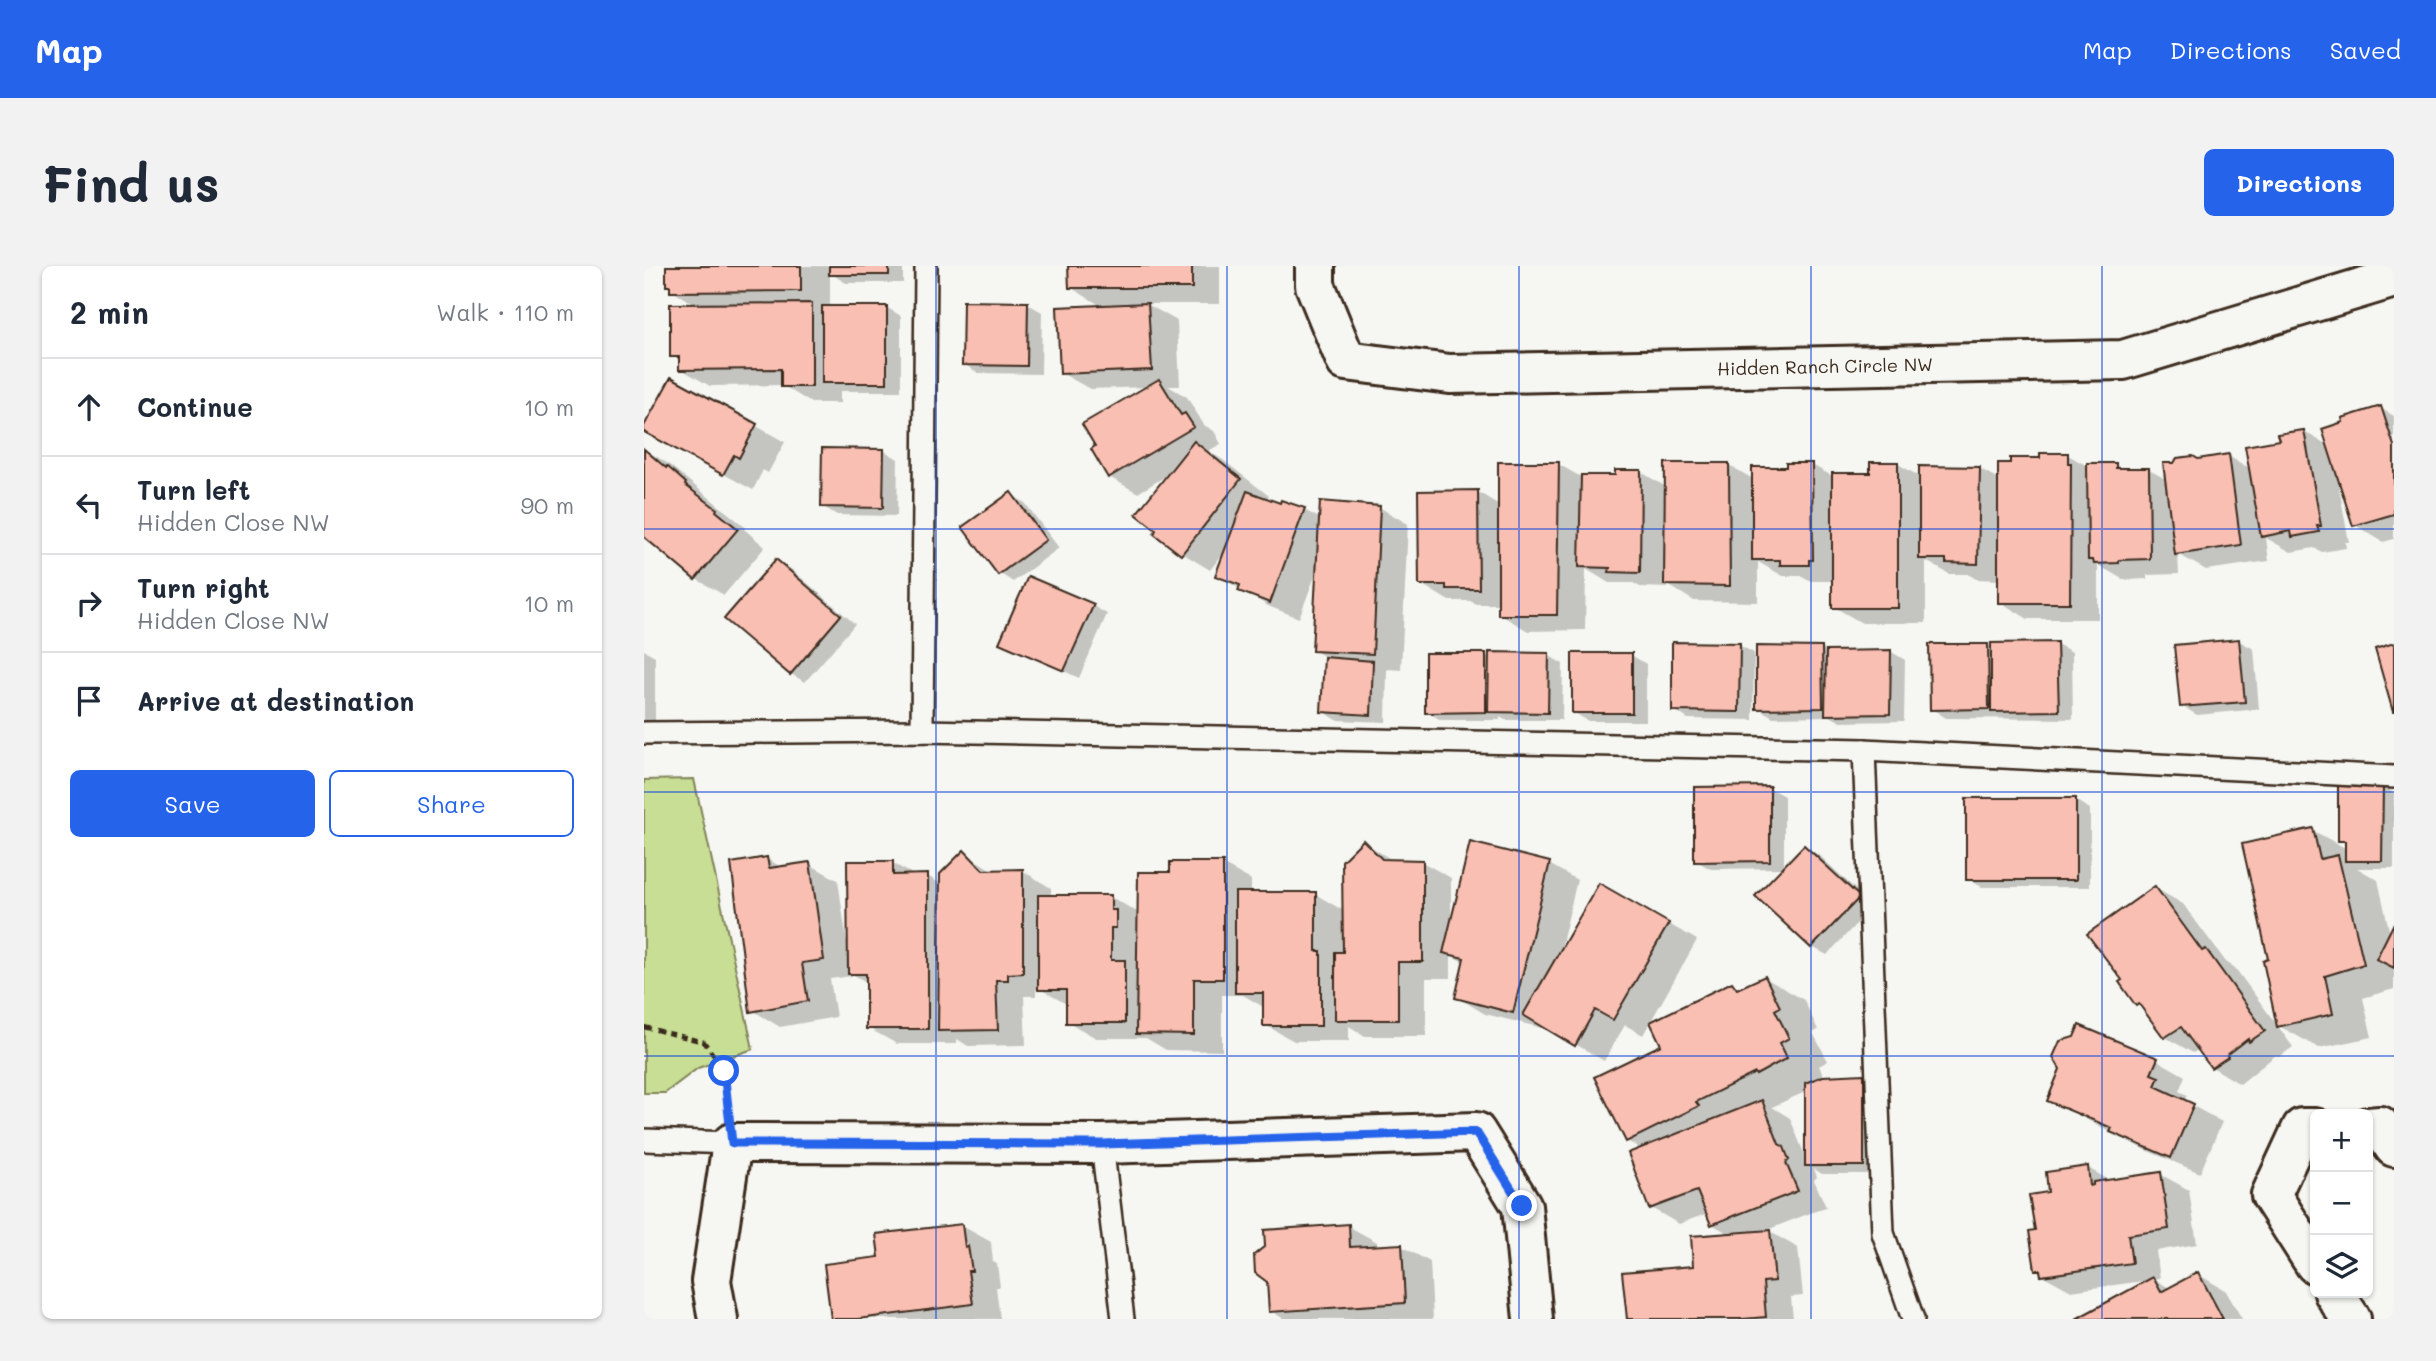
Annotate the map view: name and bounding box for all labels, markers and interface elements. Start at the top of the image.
text: Map [35,28,103,71]
text: Map [2083,34,2132,65]
text: Directions [2170,34,2292,65]
text: Saved [2330,34,2401,65]
button: Directions [2204,149,2394,216]
text: Find us [42,151,220,214]
text: 2 min [70,292,149,332]
text: Walk · 110 m [436,297,574,327]
street label: Hidden Ranch Circle NW [1717,352,1933,380]
icon: ahead [70,388,108,426]
text: Continue [137,390,253,424]
text: 10 m [524,392,574,422]
text: Turn left [137,473,250,507]
icon: left [70,486,108,524]
text: 90 m [521,490,574,520]
text: Hidden Close NW [137,507,330,537]
text: Turn right [137,571,270,605]
icon: right [70,584,108,622]
text: 10 m [524,588,574,618]
text: Hidden Close NW [137,605,330,635]
icon: arrive [70,682,108,720]
text: Arrive at destination [137,684,414,718]
button: Save [70,770,315,837]
button: Share [329,770,574,837]
route start [708,1055,739,1086]
map controls [2310,1109,2373,1298]
button: + [2310,1109,2373,1172]
button: − [2310,1172,2373,1235]
route end [1506,1190,1537,1221]
button: layers [2310,1235,2373,1298]

